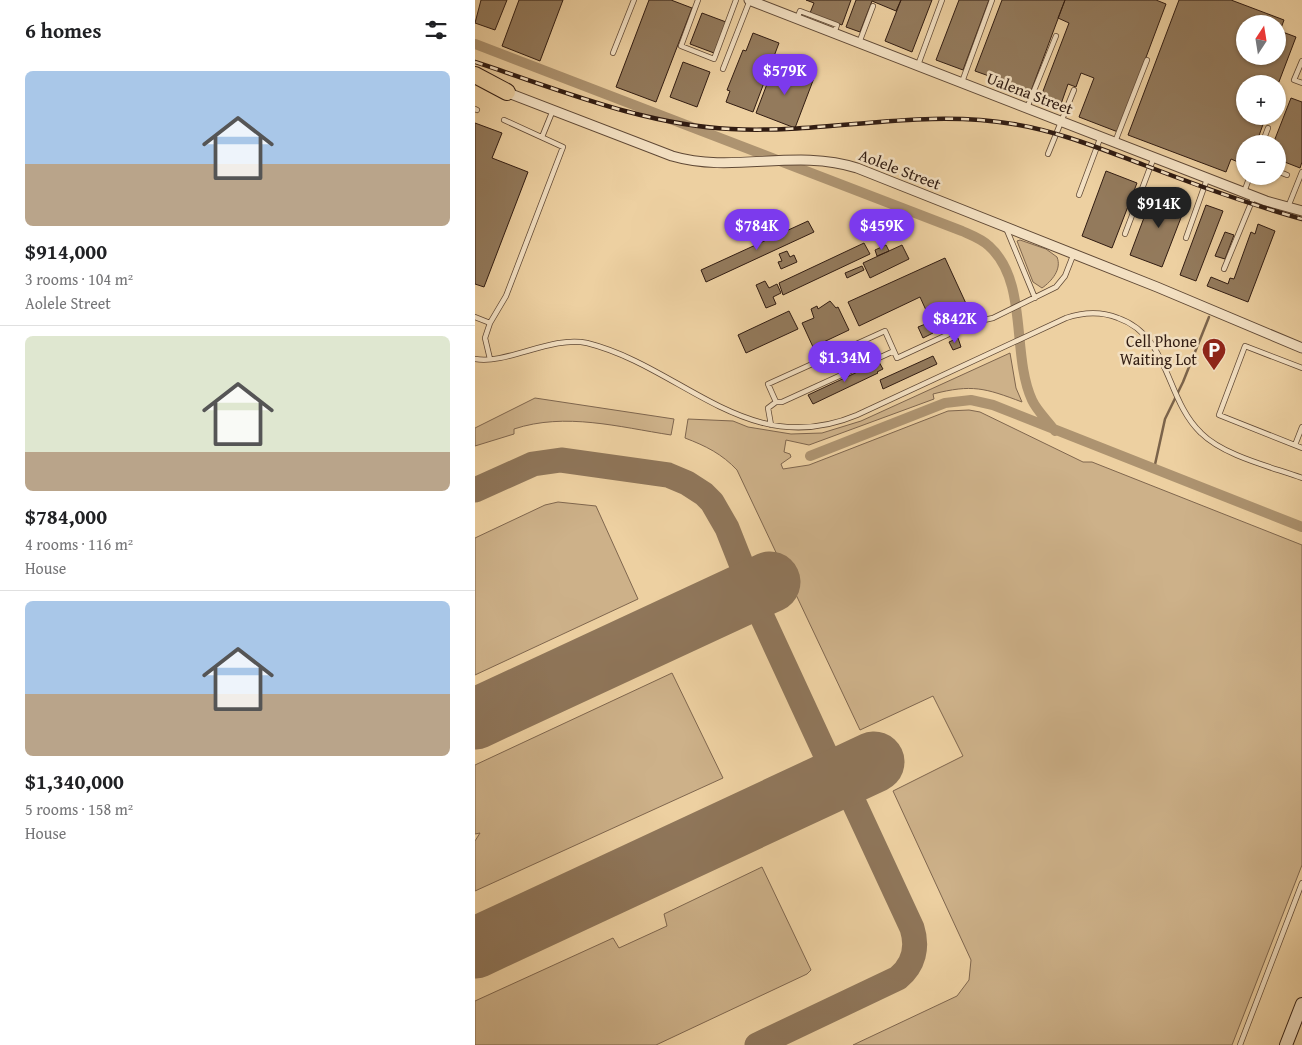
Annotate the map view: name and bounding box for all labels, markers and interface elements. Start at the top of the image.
text: 6 homes [25,15,101,46]
north arrow [1236,15,1286,65]
map controls [1236,15,1286,185]
icon: filters [422,16,450,44]
pin: $579K [750,54,820,96]
text: $579K [763,58,807,82]
street label: Ualena Street [983,66,1077,121]
button: + [1236,75,1286,125]
icon: home [193,103,283,193]
button: − [1236,135,1286,185]
street label: Aolele Street [856,142,945,196]
pin: $914K [1124,186,1194,229]
text: $914K [1137,191,1181,215]
pin: $784K [722,208,792,251]
pin: $459K [847,208,917,251]
text: $784K [735,213,779,237]
text: $459K [860,213,904,237]
text: $914,000 [25,236,107,267]
text: 3 rooms · 104 m² [25,267,133,291]
text: Aolele Street [25,291,111,315]
pin: $842K [920,302,990,344]
text: $842K [933,306,977,330]
place label: Cell Phone Waiting Lot [1120,329,1197,371]
parking icon: Cell Phone Waiting Lot [1201,337,1227,371]
pin: $1.34M [804,340,886,383]
text: $1.34M [819,345,871,369]
icon: home [193,369,283,459]
text: $784,000 [25,501,107,532]
text: 4 rooms · 116 m² [25,532,133,556]
text: House [25,556,66,580]
icon: home [193,634,283,724]
text: $1,340,000 [25,766,124,797]
text: 5 rooms · 158 m² [25,797,133,821]
text: House [25,821,66,845]

